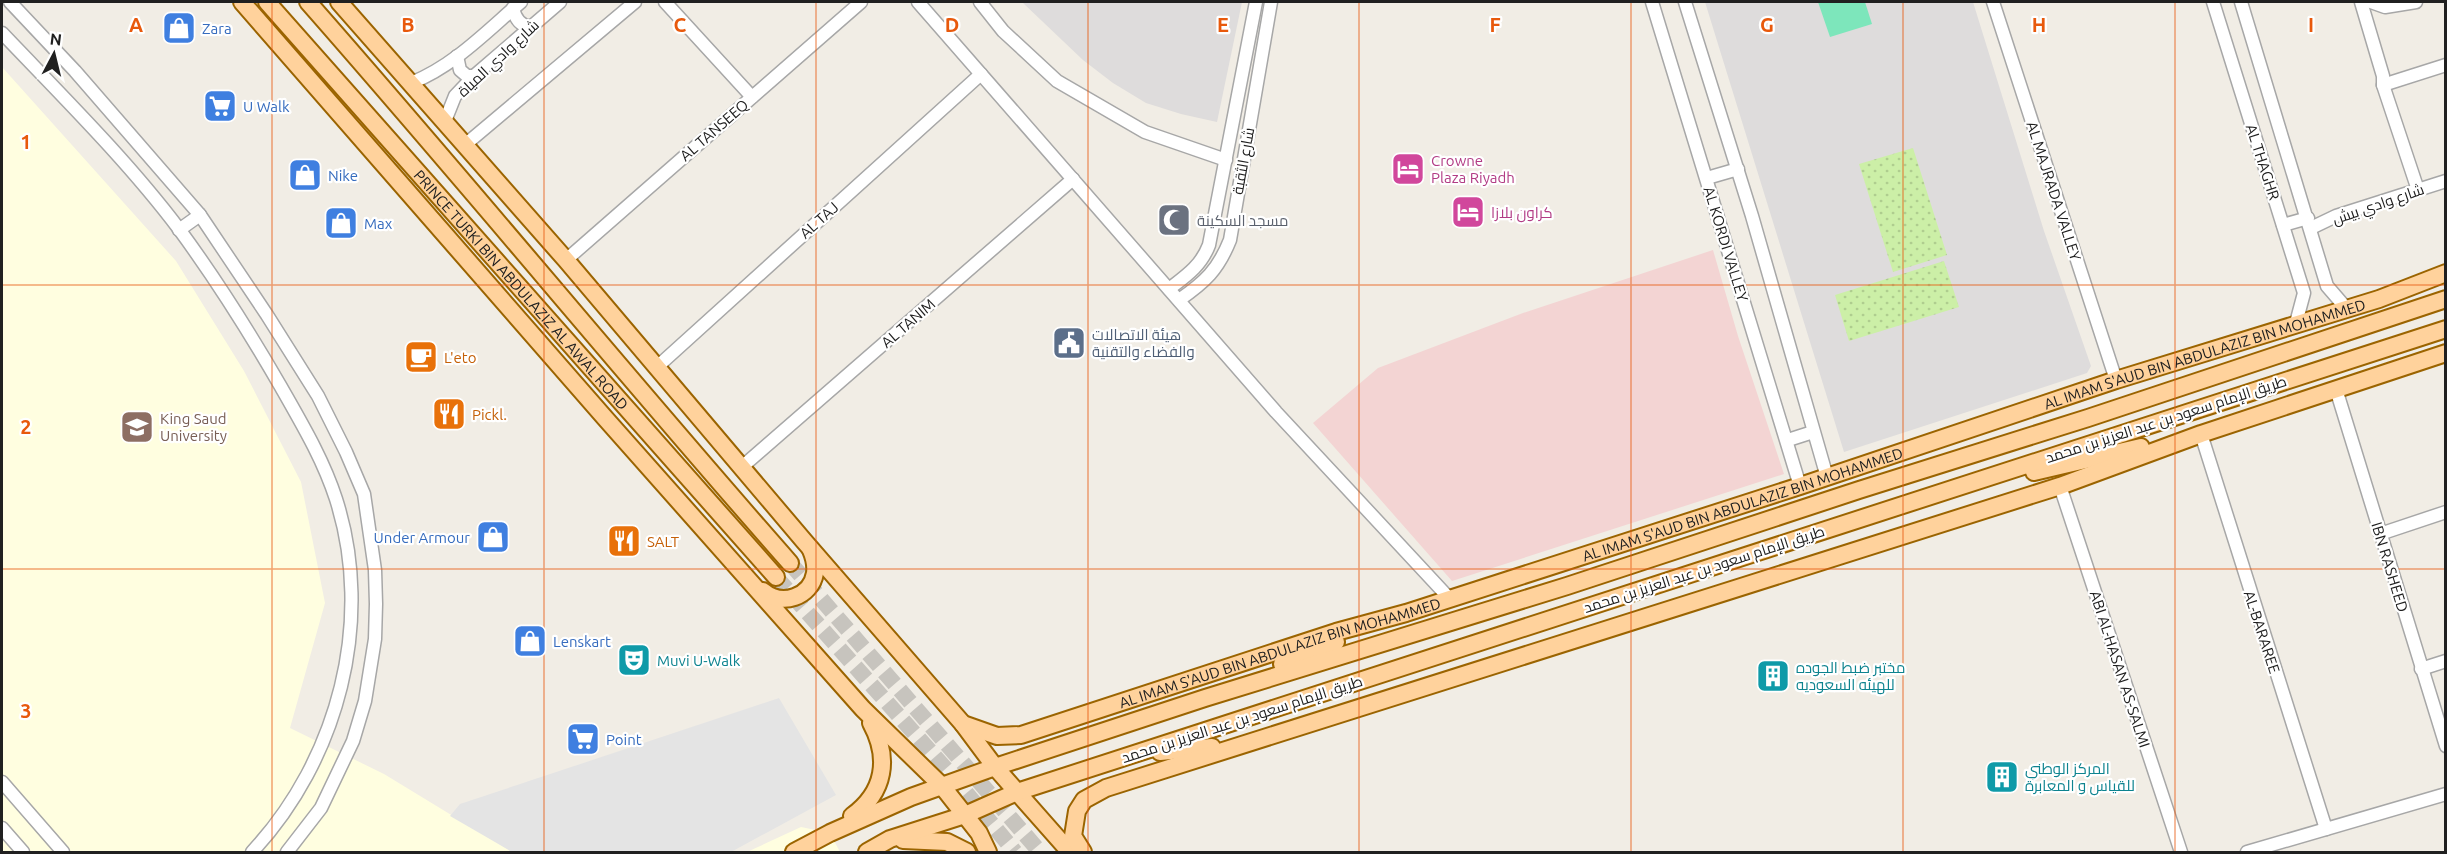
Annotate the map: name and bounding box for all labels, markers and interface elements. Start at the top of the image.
shop icon: Zara [161,10,197,46]
text: A [129,13,143,36]
text: B [401,13,415,36]
text: C [674,13,687,36]
text: D [945,13,959,36]
text: E [1217,13,1229,36]
text: F [1489,13,1501,36]
text: G [1760,13,1774,36]
text: H [2032,13,2046,36]
text: I [2308,13,2314,36]
street label: شارع وادي المياة [454,16,545,103]
place label: Zara [202,20,232,37]
north arrow [24,24,84,84]
text: N [49,29,63,49]
supermarket icon: U Walk [202,88,238,124]
street label: AL TANSEEQ [676,96,752,164]
place label: U Walk [243,98,290,115]
street label: AL MAJRADA VALLEY [2023,119,2085,263]
street label: AL THAGHR [2243,122,2283,202]
street label: شارع الثقبة [1229,126,1260,196]
text: 1 [20,130,32,153]
hotel icon: Crowne Plaza Riyadh [1390,151,1426,187]
place label: Crowne Plaza Riyadh [1431,152,1515,186]
shop icon: Nike [287,157,323,193]
street label: PRINCE TURKI BIN ABDULAZIZ AL AWAL ROAD [411,166,632,413]
place label: Nike [328,167,358,184]
street label: شارع وادي بيش [2330,180,2427,231]
street label: AL KORDI VALLEY [1700,184,1752,304]
hotel icon: كراون بلازا [1450,194,1486,230]
street label: AL TAJ [796,198,842,242]
mosque icon: مسجد السكينة [1156,202,1192,238]
place label: كراون بلازا [1491,204,1553,223]
shop icon: Max [323,205,359,241]
place label: مسجد السكينة [1197,212,1288,229]
place label: Max [364,215,393,232]
street label: AL TANIM [878,295,938,351]
street label: AL IMAM S'AUD BIN ABDULAZIZ BIN MOHAMMED [2042,295,2367,412]
public building icon: هيئة الاتصالات والفضاء والتقنية [1051,325,1087,361]
place label: هيئة الاتصالات والفضاء والتقنية [1092,326,1195,361]
cafe icon: L'eto [403,339,439,375]
place label: L'eto [444,349,477,366]
street label: طريق الإمام سعود بن عبد العزيز بن محمد [2043,372,2289,468]
restaurant icon: Pickl. [431,396,467,432]
place label: Pickl. [472,406,507,423]
school or university icon: King Saud University [119,409,155,445]
place label: King Saud University [160,410,227,444]
text: 2 [20,415,32,438]
street label: AL IMAM S'AUD BIN ABDULAZIZ BIN MOHAMMED [1580,444,1905,564]
shop icon: Under Armour [475,519,511,555]
street label: IBN RASHEED [2368,520,2412,614]
street label: طريق الإمام سعود بن عبد العزيز بن محمد [1581,522,1827,618]
restaurant icon: SALT [606,523,642,559]
place label: Under Armour [374,529,470,546]
place label: SALT [647,533,680,550]
street label: ABI AL-HASAN AS-SALMI [2087,588,2153,750]
street label: AL-BARAREE [2241,589,2283,675]
street label: AL IMAM S'AUD BIN ABDULAZIZ BIN MOHAMMED [1117,594,1443,711]
shop icon: Lenskart [512,623,548,659]
place label: Lenskart [553,633,611,650]
theatre icon: Muvi U-Walk [616,642,652,678]
place label: Muvi U-Walk [657,652,741,669]
building icon: مختبر ضبط الجوده للهيئه السعوديه [1755,658,1791,694]
place label: مختبر ضبط الجوده للهيئه السعوديه [1796,659,1905,695]
street label: طريق الإمام سعود بن عبد العزيز بن محمد [1119,672,1365,768]
text: 3 [20,699,32,722]
supermarket icon: Point [565,721,601,757]
place label: Point [606,731,642,748]
building icon: المركز الوطني للقياس و المعابرة [1984,759,2020,795]
place label: المركز الوطني للقياس و المعابرة [2025,760,2135,796]

